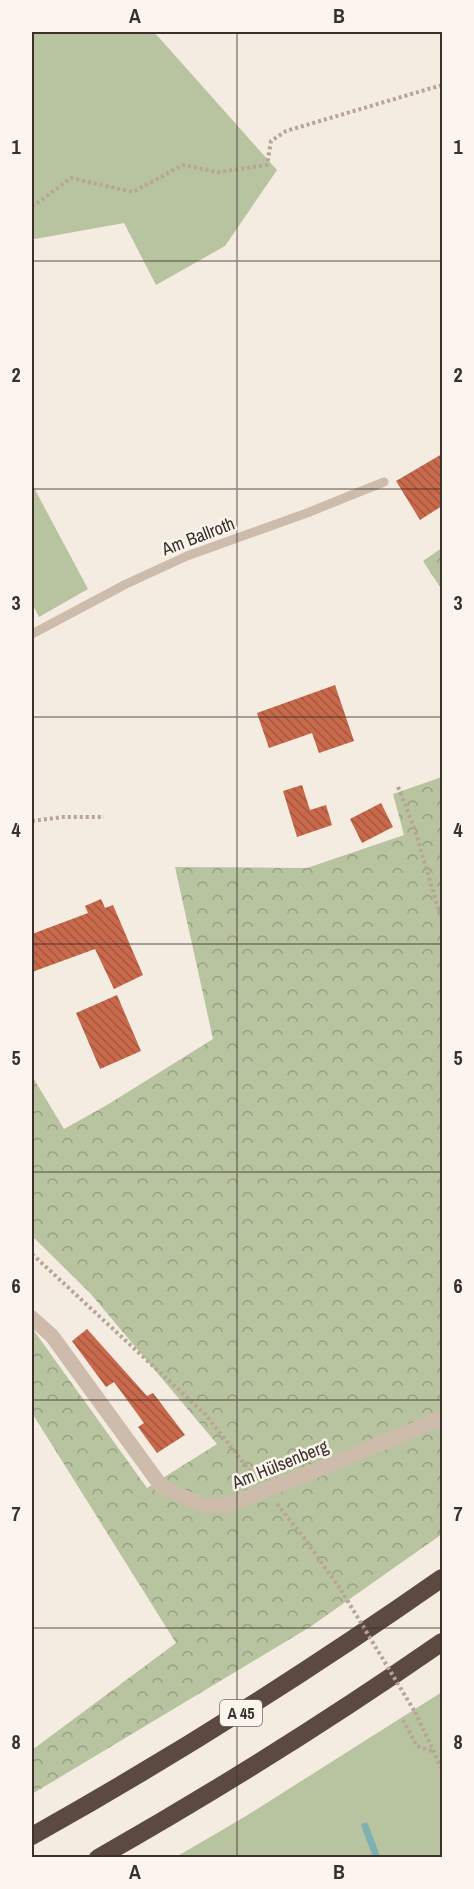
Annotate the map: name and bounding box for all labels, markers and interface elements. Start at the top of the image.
text: A [129,2,141,29]
text: B [333,2,345,29]
text: 1 [11,133,21,160]
text: 1 [453,133,463,160]
text: 2 [11,361,21,388]
text: 2 [453,361,463,388]
street label: Am Ballroth [157,511,238,562]
text: 3 [11,589,21,616]
text: 3 [453,589,463,616]
text: 4 [11,816,21,843]
text: 4 [453,816,463,843]
text: 5 [11,1044,21,1071]
text: 5 [453,1044,463,1071]
text: 6 [11,1272,21,1299]
text: 6 [453,1272,463,1299]
street label: Am Hülsenberg [227,1433,333,1495]
text: 7 [11,1500,21,1527]
text: 7 [453,1500,463,1527]
road number: A 45 [220,1700,262,1726]
text: 8 [11,1728,21,1755]
text: 8 [453,1728,463,1755]
text: A [129,1858,141,1885]
text: B [333,1858,345,1885]

